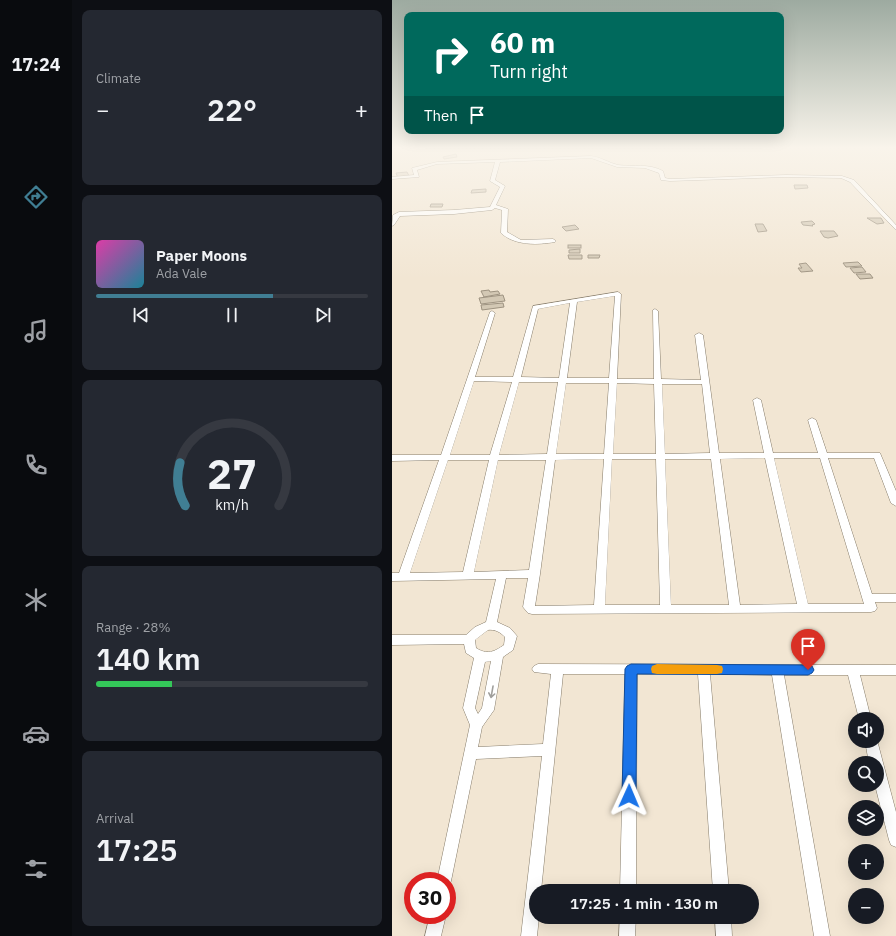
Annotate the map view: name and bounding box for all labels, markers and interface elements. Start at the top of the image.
text: 60 m [490,24,555,61]
icon: right [424,28,476,80]
text: 17:24 [11,53,61,76]
text: Turn right [490,60,568,83]
text: Climate [96,70,141,87]
text: 22° [207,90,257,129]
text: − [96,95,109,124]
text: + [355,95,368,124]
icon: arrive [466,104,488,126]
text: Then [424,106,458,125]
icon: directions [22,183,50,211]
text: Paper Moons [156,246,247,265]
text: Ada Vale [156,265,207,282]
icon: previous [130,304,152,326]
icon: pause [221,304,243,326]
icon: next [312,304,334,326]
icon: music [22,317,50,345]
text: 27 [207,446,257,500]
icon: phone [22,451,50,479]
text: km/h [215,495,249,514]
icon: climate [22,586,50,614]
text: Range · 28% [96,619,170,636]
pin [791,629,825,670]
icon: arrive [797,635,819,657]
text: 140 km [96,639,201,678]
one-way arrow [487,685,495,698]
map controls [848,712,884,924]
button: sound [848,712,884,748]
icon: car [22,720,50,748]
button: search [848,756,884,792]
position arrow [608,775,650,817]
button: layers [848,800,884,836]
text: Arrival [96,810,134,827]
text: 17:25 [96,830,178,869]
button: + [848,844,884,880]
icon: filters [22,855,50,883]
speed limit sign: 30 [404,872,456,924]
button: − [848,888,884,924]
text: 17:25 · 1 min · 130 m [570,894,718,913]

